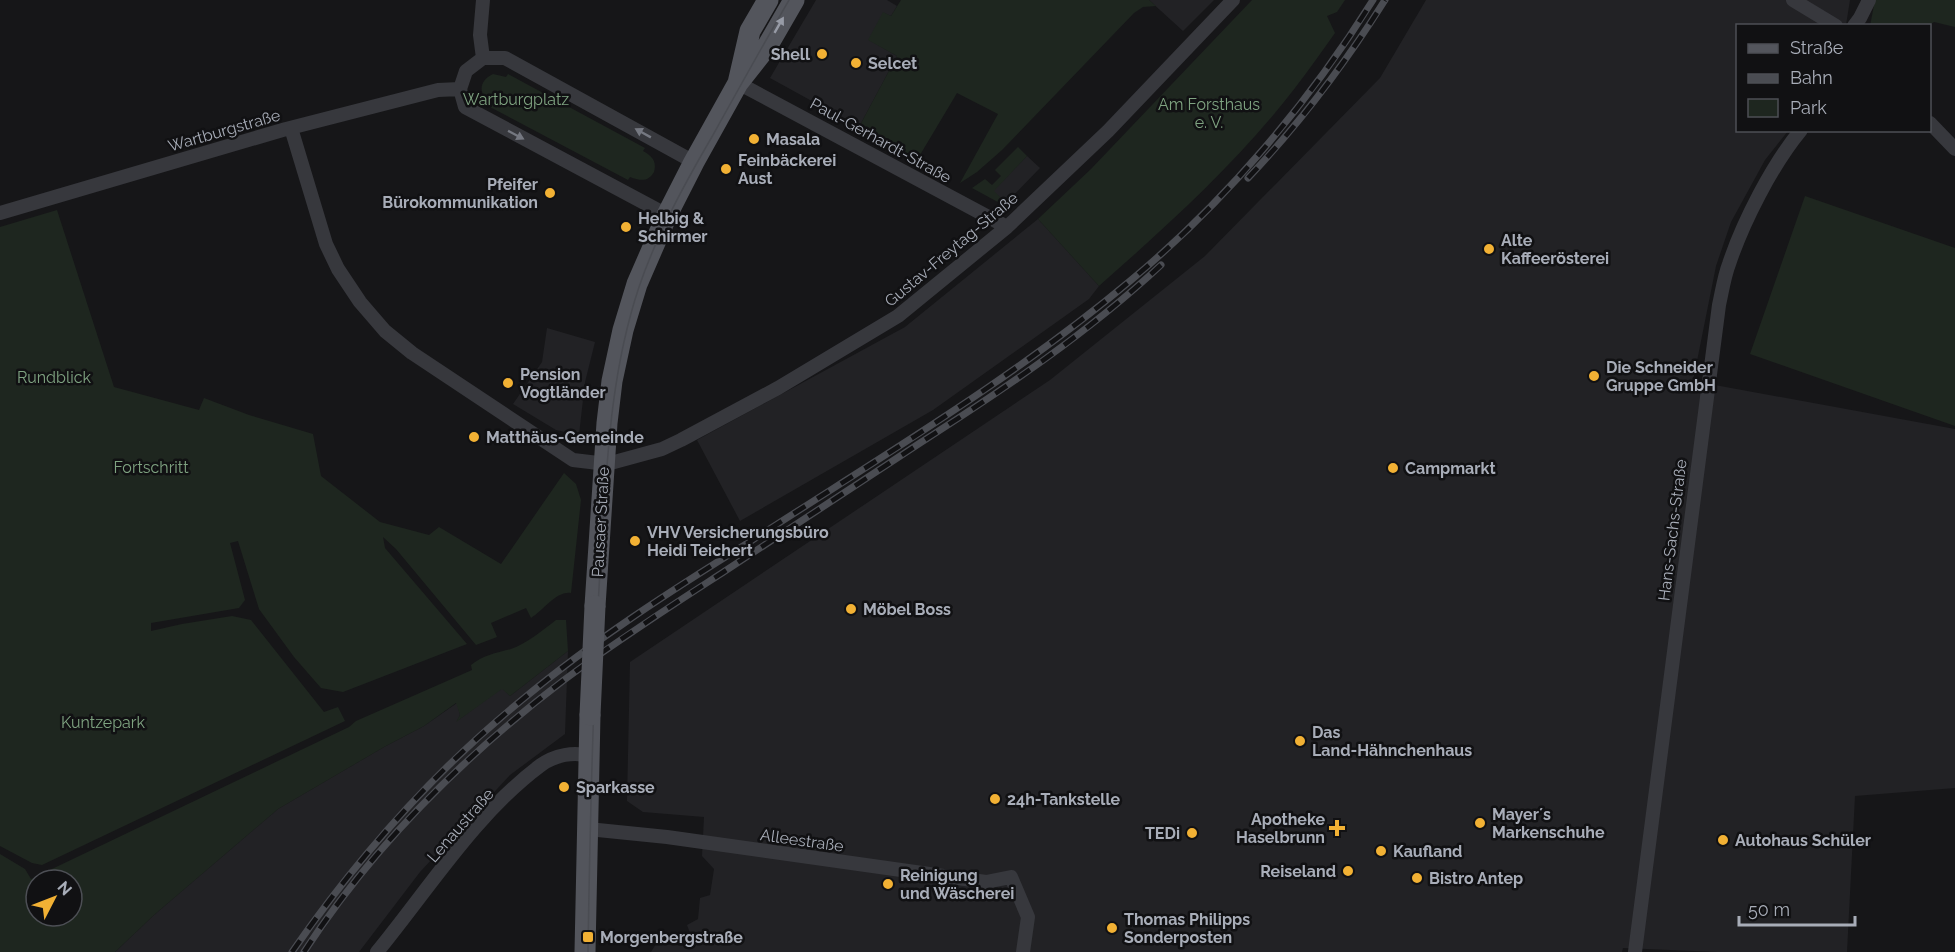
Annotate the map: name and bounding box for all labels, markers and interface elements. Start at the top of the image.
one-way arrow [774,17,784,34]
legend [1736,24,1931,132]
text: Straße [1790,37,1844,58]
place label: Shell [771,45,811,64]
marker: Shell [815,47,829,61]
place label: Selcet [868,54,917,73]
marker: Selcet [849,56,863,70]
text: Bahn [1790,67,1833,88]
park label: Wartburgplatz [463,90,569,109]
street label: Paul-Gerhardt-Straße [807,94,955,187]
park label: Am Forsthaus e. V. [1158,95,1260,132]
text: Park [1790,97,1827,118]
street label: Wartburgstraße [166,105,282,156]
one-way arrow [634,128,651,138]
one-way arrow [508,130,525,140]
place label: Masala [766,130,820,149]
marker: Masala [747,132,761,146]
place label: Feinbäckerei Aust [738,151,836,188]
marker: Feinbäckerei Aust [719,162,733,176]
place label: Pfeifer Bürokommunikation [382,175,538,212]
marker: Pfeifer Bürokommunikation [543,186,557,200]
street label: Gustav-Freytag-Straße [881,188,1022,311]
place label: Helbig & Schirmer [638,209,707,246]
marker: Helbig & Schirmer [619,220,633,234]
place label: Alte Kaffeerösterei [1501,231,1609,268]
marker: Alte Kaffeerösterei [1482,242,1496,256]
place label: Die Schneider Gruppe GmbH [1606,358,1716,395]
place label: Pension Vogtländer [520,365,606,402]
park label: Rundblick [17,368,92,387]
marker: Die Schneider Gruppe GmbH [1587,369,1601,383]
marker: Pension Vogtländer [501,376,515,390]
place label: Matthäus-Gemeinde [486,428,644,447]
marker: Matthäus-Gemeinde [467,430,481,444]
park label: Fortschritt [113,458,189,477]
street label: Hans-Sachs-Straße [1654,458,1691,602]
place label: Campmarkt [1405,459,1496,478]
marker: Campmarkt [1386,461,1400,475]
street label: Pausaer Straße [588,466,613,578]
place label: VHV Versicherungsbüro Heidi Teichert [647,523,829,560]
marker: VHV Versicherungsbüro Heidi Teichert [628,534,642,548]
place label: Möbel Boss [863,600,951,619]
marker: Möbel Boss [844,602,858,616]
park label: Kuntzepark [61,713,145,732]
place label: Das Land-Hähnchenhaus [1312,723,1472,760]
marker: Das Land-Hähnchenhaus [1293,734,1307,748]
place label: Sparkasse [576,778,655,797]
marker: Sparkasse [557,780,571,794]
street label: Lenaustraße [423,784,498,866]
place label: 24h-Tankstelle [1007,790,1120,809]
marker: 24h-Tankstelle [988,792,1002,806]
place label: Mayer´s Markenschuhe [1492,805,1605,842]
place label: Apotheke Haselbrunn [1236,810,1325,847]
marker: Mayer´s Markenschuhe [1473,816,1487,830]
marker: Apotheke Haselbrunn [1330,821,1344,835]
place label: TEDi [1145,824,1180,843]
street label: Alleestraße [759,825,845,856]
marker: TEDi [1185,826,1199,840]
place label: Autohaus Schüler [1735,831,1871,850]
marker: Autohaus Schüler [1716,833,1730,847]
place label: Kaufland [1393,842,1462,861]
marker: Kaufland [1374,844,1388,858]
place label: Reiseland [1260,862,1336,881]
marker: Reiseland [1341,864,1355,878]
place label: Reinigung und Wäscherei [900,866,1014,903]
north arrow [24,868,84,928]
place label: Bistro Antep [1429,869,1523,888]
marker: Bistro Antep [1410,871,1424,885]
text: N [54,877,76,899]
marker: Reinigung und Wäscherei [881,877,895,891]
scale bar [1739,889,1854,927]
text: 50 m [1748,899,1790,920]
place label: Thomas Philipps Sonderposten [1124,910,1250,947]
marker: Thomas Philipps Sonderposten [1105,921,1119,935]
place label: Morgenbergstraße [600,928,743,947]
marker: Morgenbergstraße [581,930,595,944]

